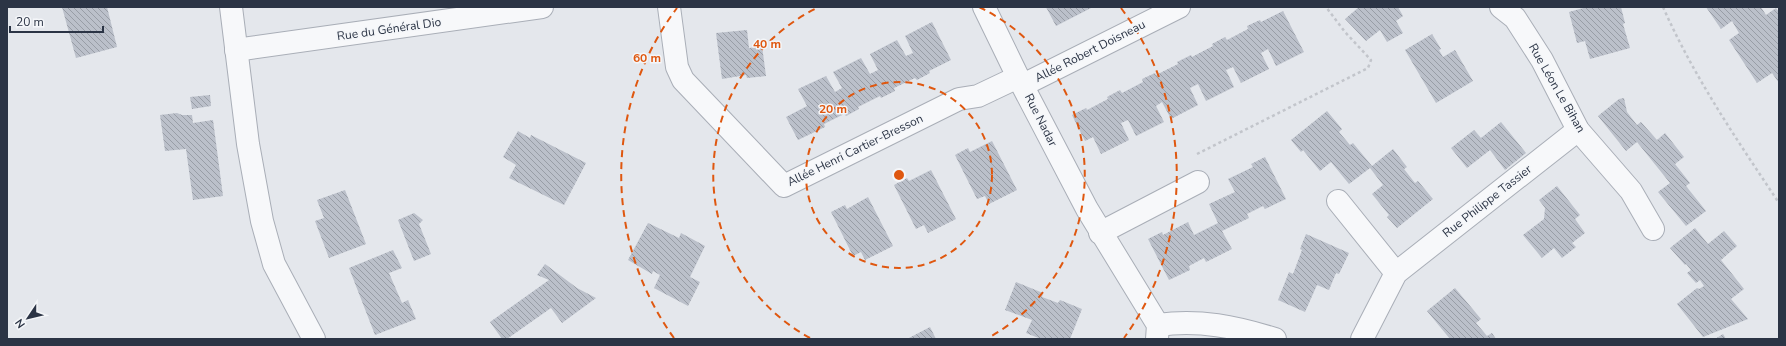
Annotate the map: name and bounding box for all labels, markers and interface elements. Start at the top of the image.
scale bar [10,8,103,34]
text: 20 m [16,14,44,30]
street label: Rue du Général Dio [336,14,442,44]
street label: Allée Robert Doisneau [1032,16,1148,86]
text: 40 m [753,36,781,52]
street label: Rue Léon Le Bihan [1525,41,1589,135]
text: 60 m [633,50,661,66]
street label: Rue Nadar [1021,91,1061,150]
text: 20 m [819,101,847,117]
street label: Allée Henri Cartier-Bresson [784,110,926,190]
street label: Rue Philippe Tassier [1439,161,1535,241]
centre of rings [892,168,906,182]
north arrow [8,298,48,338]
text: N [12,316,29,331]

